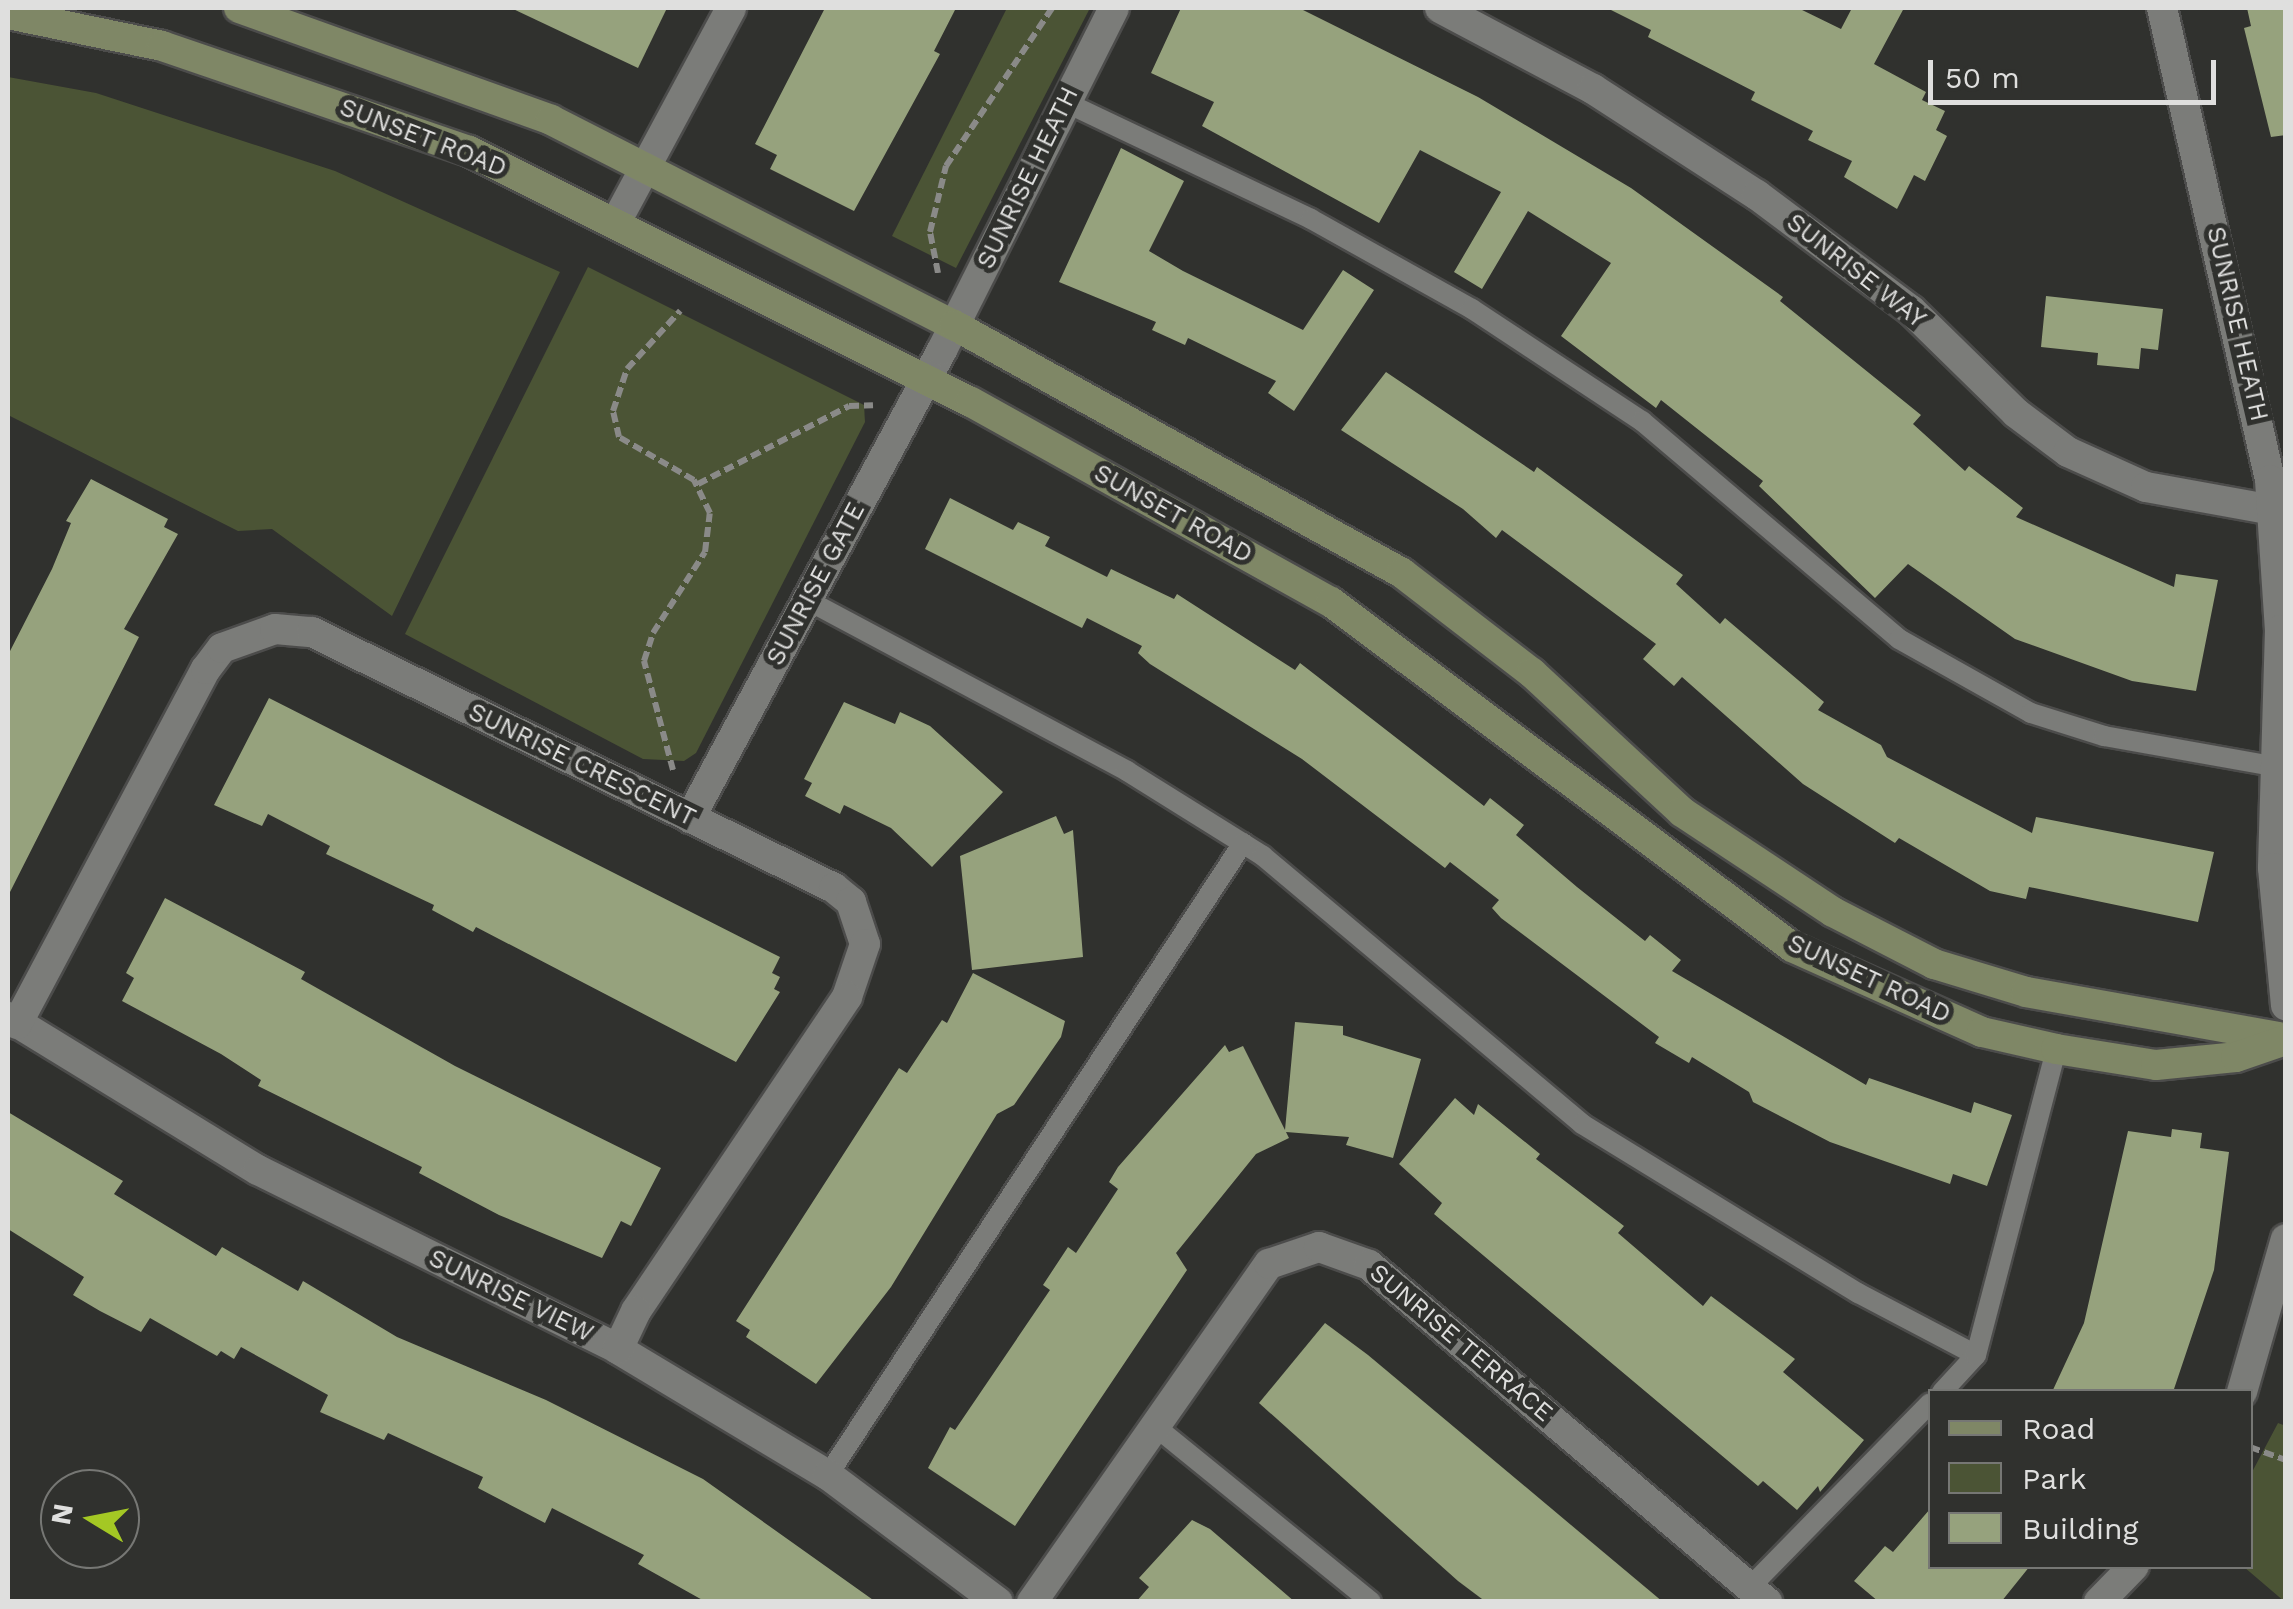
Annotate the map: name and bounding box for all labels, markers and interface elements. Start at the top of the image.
scale bar [1933,40,2220,102]
text: 50 m [1945,60,2020,95]
street label: SUNRISE HEATH [971,82,1085,274]
street label: SUNSET ROAD [335,92,511,184]
street label: SUNRISE WAY [1780,207,1932,335]
street label: SUNRISE HEATH [2200,224,2274,424]
street label: SUNSET ROAD [1088,458,1258,570]
street label: SUNRISE GATE [761,497,871,671]
street label: SUNRISE CRESCENT [464,697,700,833]
street label: SUNSET ROAD [1783,928,1955,1030]
street label: SUNRISE VIEW [423,1243,599,1349]
street label: SUNRISE TERRACE [1363,1258,1559,1428]
legend [1928,1389,2253,1569]
text: Road [2022,1411,2095,1446]
text: Park [2022,1461,2087,1496]
north arrow [40,1469,140,1569]
text: N [44,1501,80,1527]
text: Building [2022,1511,2139,1546]

